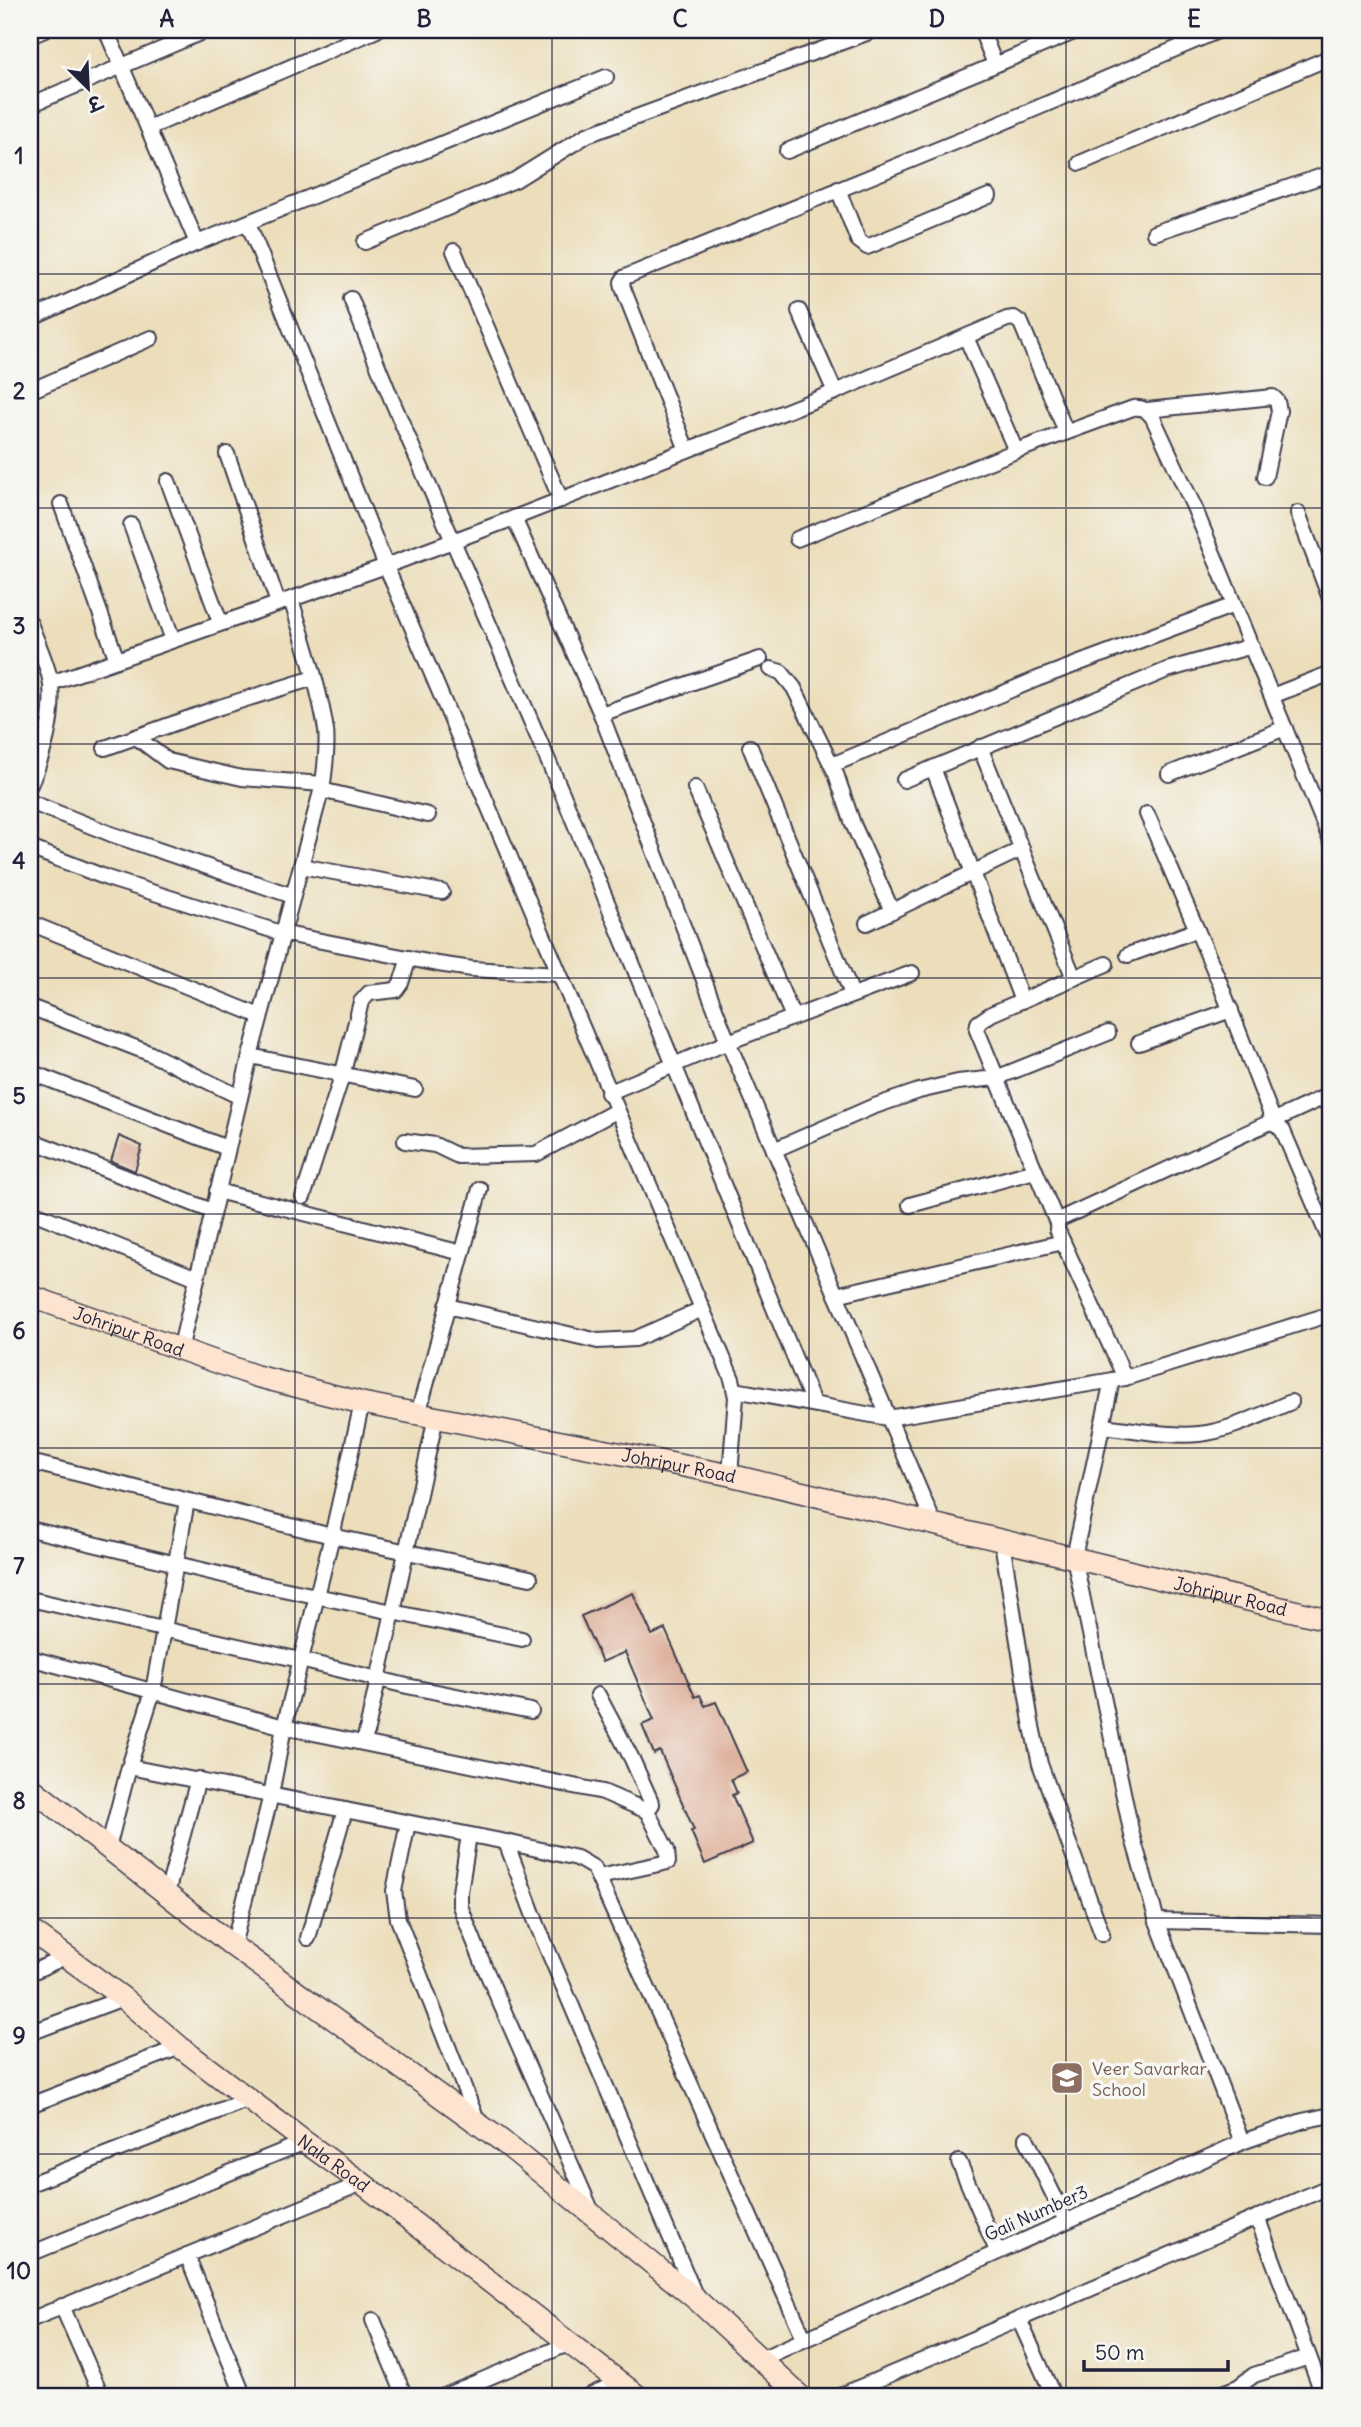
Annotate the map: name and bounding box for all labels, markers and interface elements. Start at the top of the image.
text: A [160,4,175,33]
text: B [416,4,432,33]
text: C [672,4,688,33]
text: D [929,4,945,33]
text: E [1187,4,1201,33]
north arrow [52,52,122,122]
text: उ [82,89,107,118]
text: 1 [14,141,24,170]
text: 2 [13,376,26,405]
text: 3 [12,611,26,640]
text: 4 [12,846,26,875]
text: 5 [12,1081,26,1110]
street label: Johripur Road [71,1301,188,1361]
text: 6 [12,1316,26,1345]
street label: Johripur Road [620,1443,739,1488]
text: 7 [13,1551,25,1580]
street label: Johripur Road [1172,1571,1290,1621]
text: 8 [12,1786,26,1815]
text: 9 [12,2021,26,2050]
place label: Veer Savarkar School [1092,2057,1207,2101]
school or university icon: Veer Savarkar School [1048,2059,1086,2097]
street label: Nala Road [293,2129,375,2197]
street label: Gali Number3 [981,2180,1091,2246]
text: 10 [7,2256,31,2285]
scale bar [1084,2329,1228,2373]
text: 50 m [1095,2339,1144,2366]

